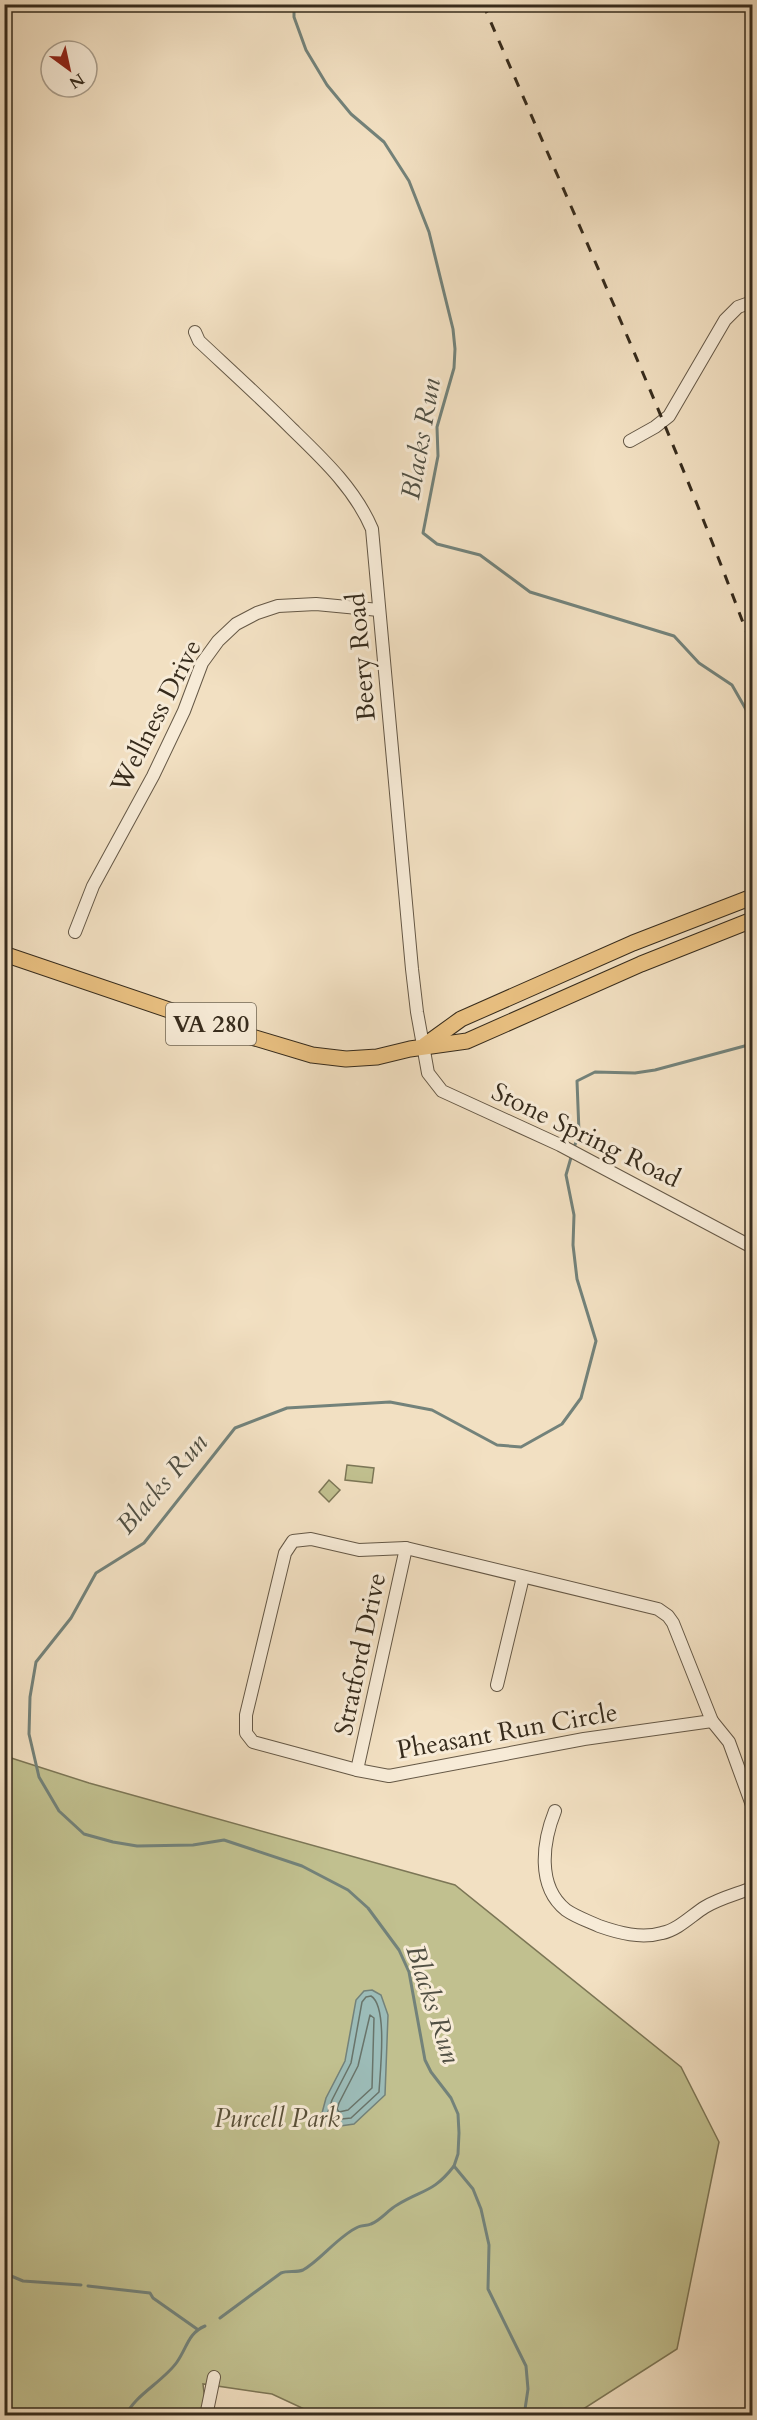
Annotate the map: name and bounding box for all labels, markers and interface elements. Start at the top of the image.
north arrow [39,39,99,99]
text: N [65,68,88,94]
water label: Blacks Run [392,375,450,503]
street label: Beery Road [338,591,384,723]
street label: Wellness Drive [102,633,210,799]
road number: VA 280 [166,1003,256,1045]
street label: Stone Spring Road [486,1074,686,1196]
water label: Blacks Run [108,1426,216,1542]
street label: Stratford Drive [326,1569,394,1739]
street label: Pheasant Run Circle [394,1694,620,1768]
water label: Blacks Run [396,1940,470,2068]
park label: Purcell Park [214,2101,340,2136]

